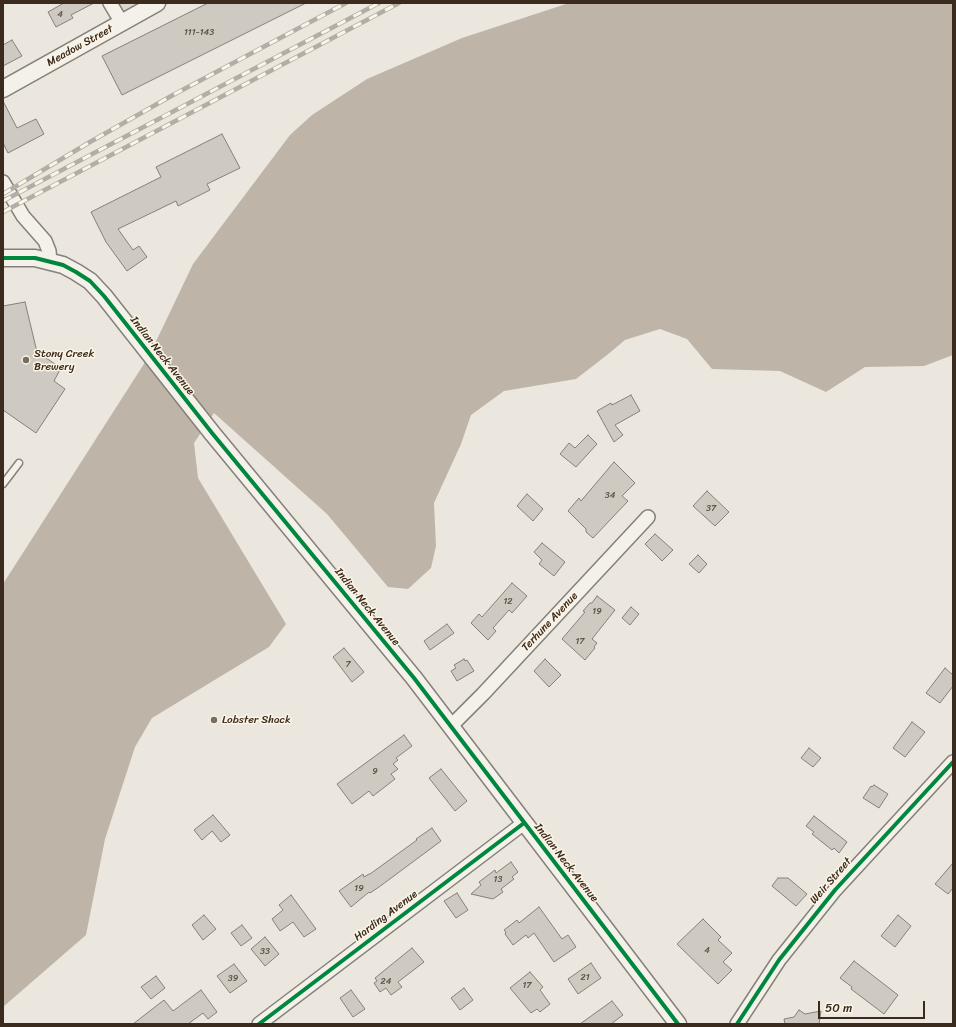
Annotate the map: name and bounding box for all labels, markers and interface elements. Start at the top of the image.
house number: 4 [57,10,63,20]
street label: Meadow Street [45,22,115,70]
house number: 111-143 [184,28,214,38]
street label: Indian Neck Avenue [127,314,197,398]
place label: Stony Creek Brewery [34,347,94,373]
marker: Stony Creek Brewery [21,355,31,365]
house number: 34 [605,491,615,501]
house number: 37 [706,504,716,514]
street label: Indian Neck Avenue [332,566,402,648]
street label: Terhune Avenue [519,590,581,654]
house number: 12 [503,597,513,607]
house number: 19 [592,607,602,617]
house number: 17 [576,637,584,647]
house number: 7 [345,660,351,670]
place label: Lobster Shack [222,713,291,727]
marker: Lobster Shack [209,715,219,725]
house number: 9 [372,767,378,777]
street label: Indian Neck Avenue [531,821,601,905]
street label: Weir Street [807,855,855,907]
house number: 13 [494,875,502,885]
house number: 19 [354,884,364,894]
street label: Harding Avenue [352,888,420,944]
house number: 4 [704,946,710,956]
house number: 33 [260,947,270,957]
house number: 21 [580,973,590,983]
house number: 39 [228,974,238,984]
house number: 24 [381,977,391,987]
house number: 17 [523,981,531,991]
scale bar [820,993,927,1019]
text: 50 m [825,997,852,1019]

